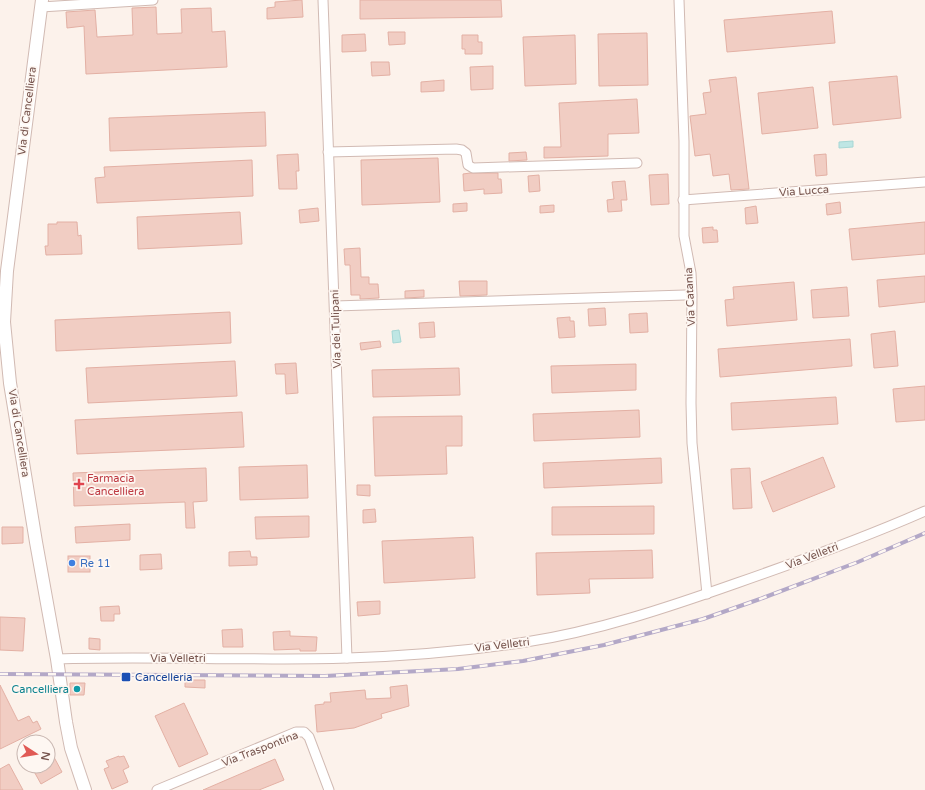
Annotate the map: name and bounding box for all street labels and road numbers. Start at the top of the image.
street label: Via di Cancelliera [15,66,39,156]
street label: Via Lucca [778,183,830,199]
street label: Via Catania [682,267,698,327]
street label: Via dei Tulipani [328,289,344,369]
street label: Via di Cancelliera [6,388,32,478]
street label: Via Velletri [784,540,840,572]
street label: Via Velletri [474,635,530,655]
street label: Via Velletri [150,652,206,665]
street label: Via Traspontina [220,728,300,770]

